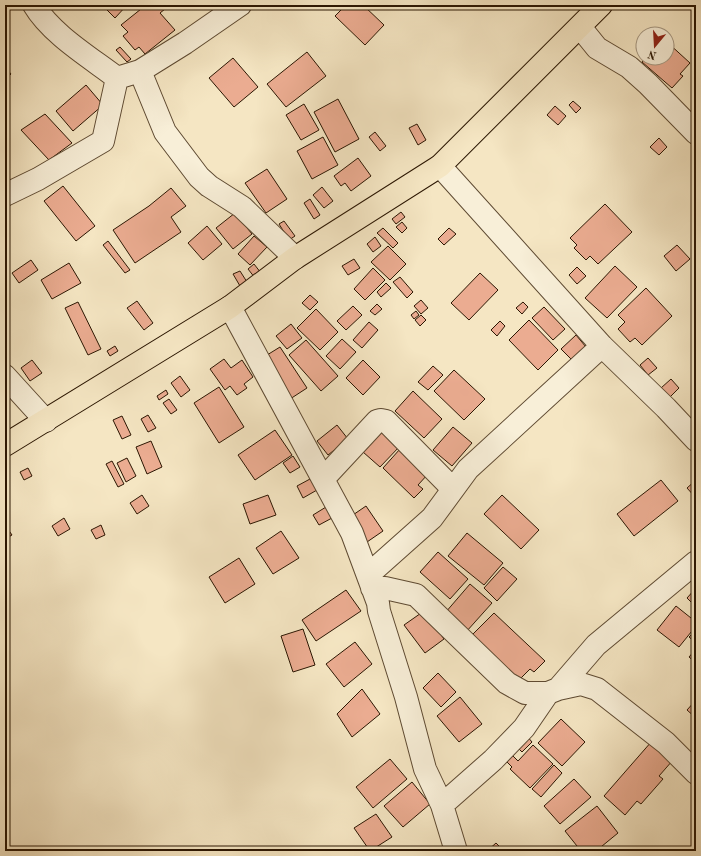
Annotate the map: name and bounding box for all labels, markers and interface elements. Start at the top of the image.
north arrow [635,26,675,66]
text: N [646,47,658,61]

